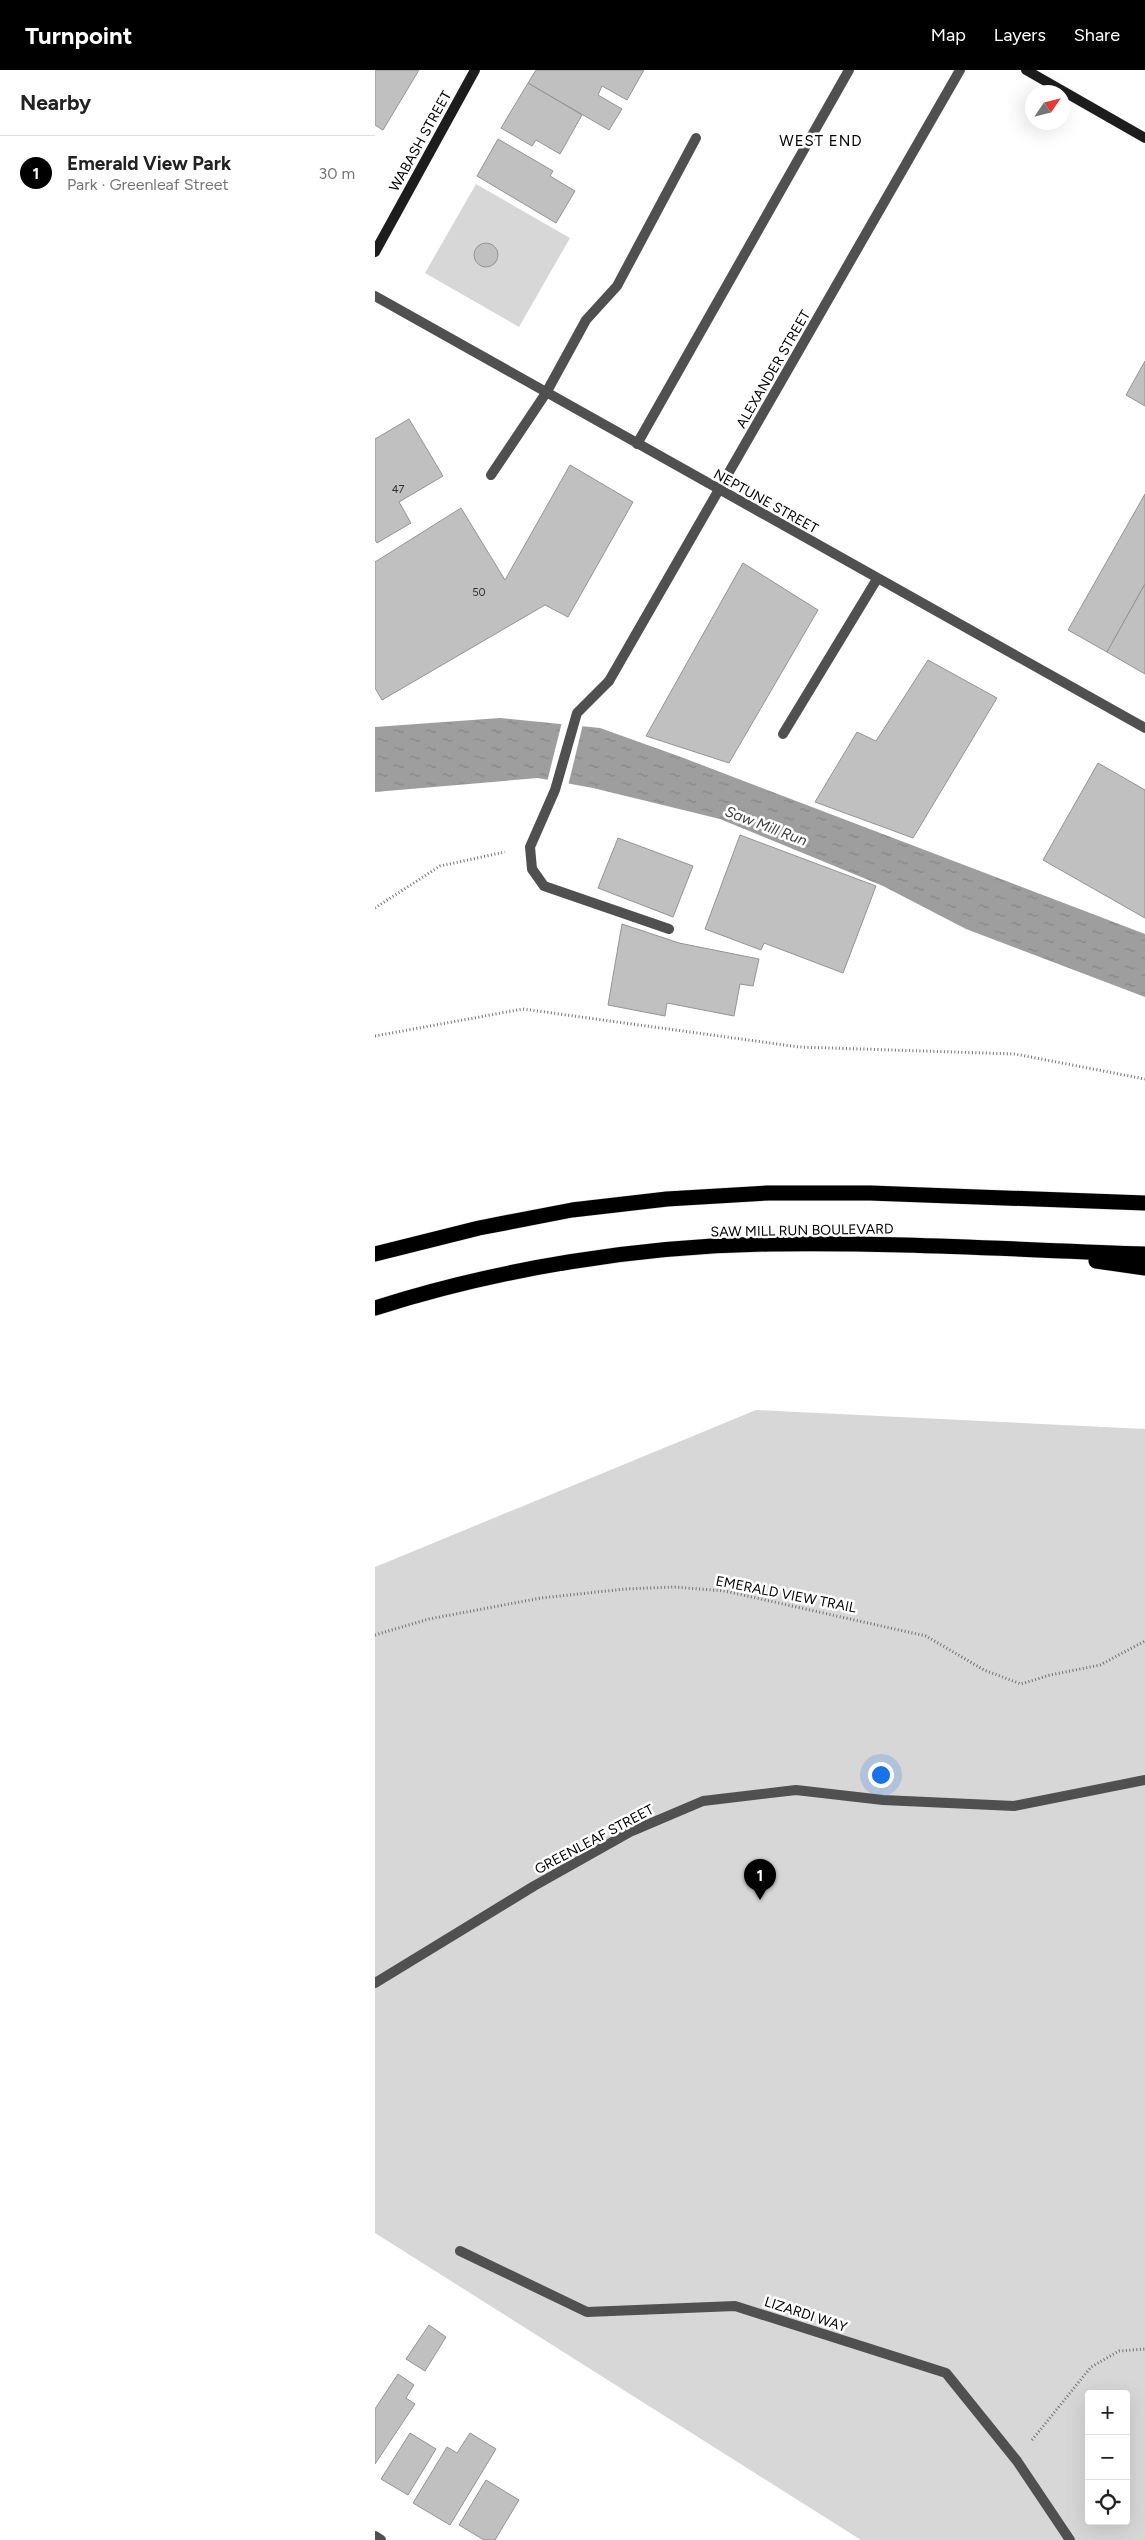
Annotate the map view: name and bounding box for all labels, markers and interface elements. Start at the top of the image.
text: Turnpoint [25,21,132,50]
text: Map [931,24,966,46]
text: Layers [994,24,1046,46]
text: Share [1074,24,1120,46]
north arrow [1025,85,1070,130]
street label: WABASH STREET [386,88,455,195]
text: Nearby [20,90,91,115]
district label: WEST END [779,132,863,150]
text: Emerald View Park [67,152,231,175]
text: 1 [33,164,39,183]
text: 30 m [318,164,355,183]
text: Park · Greenleaf Street [67,175,228,194]
street label: ALEXANDER STREET [733,307,814,431]
street label: NEPTUNE STREET [711,466,821,537]
house number: 47 [392,483,404,496]
house number: 50 [472,586,486,599]
water label: Saw Mill Run [723,802,809,850]
street label: SAW MILL RUN BOULEVARD [710,1220,894,1241]
street label: EMERALD VIEW TRAIL [714,1573,858,1617]
your location [868,1762,894,1788]
street label: GREENLEAF STREET [532,1801,657,1878]
pin: 1 [744,1859,776,1900]
street label: LIZARDI WAY [762,2293,850,2336]
map controls [1085,2390,1130,2525]
button: + [1085,2390,1130,2435]
button: − [1085,2435,1130,2480]
button: locate [1085,2480,1130,2525]

